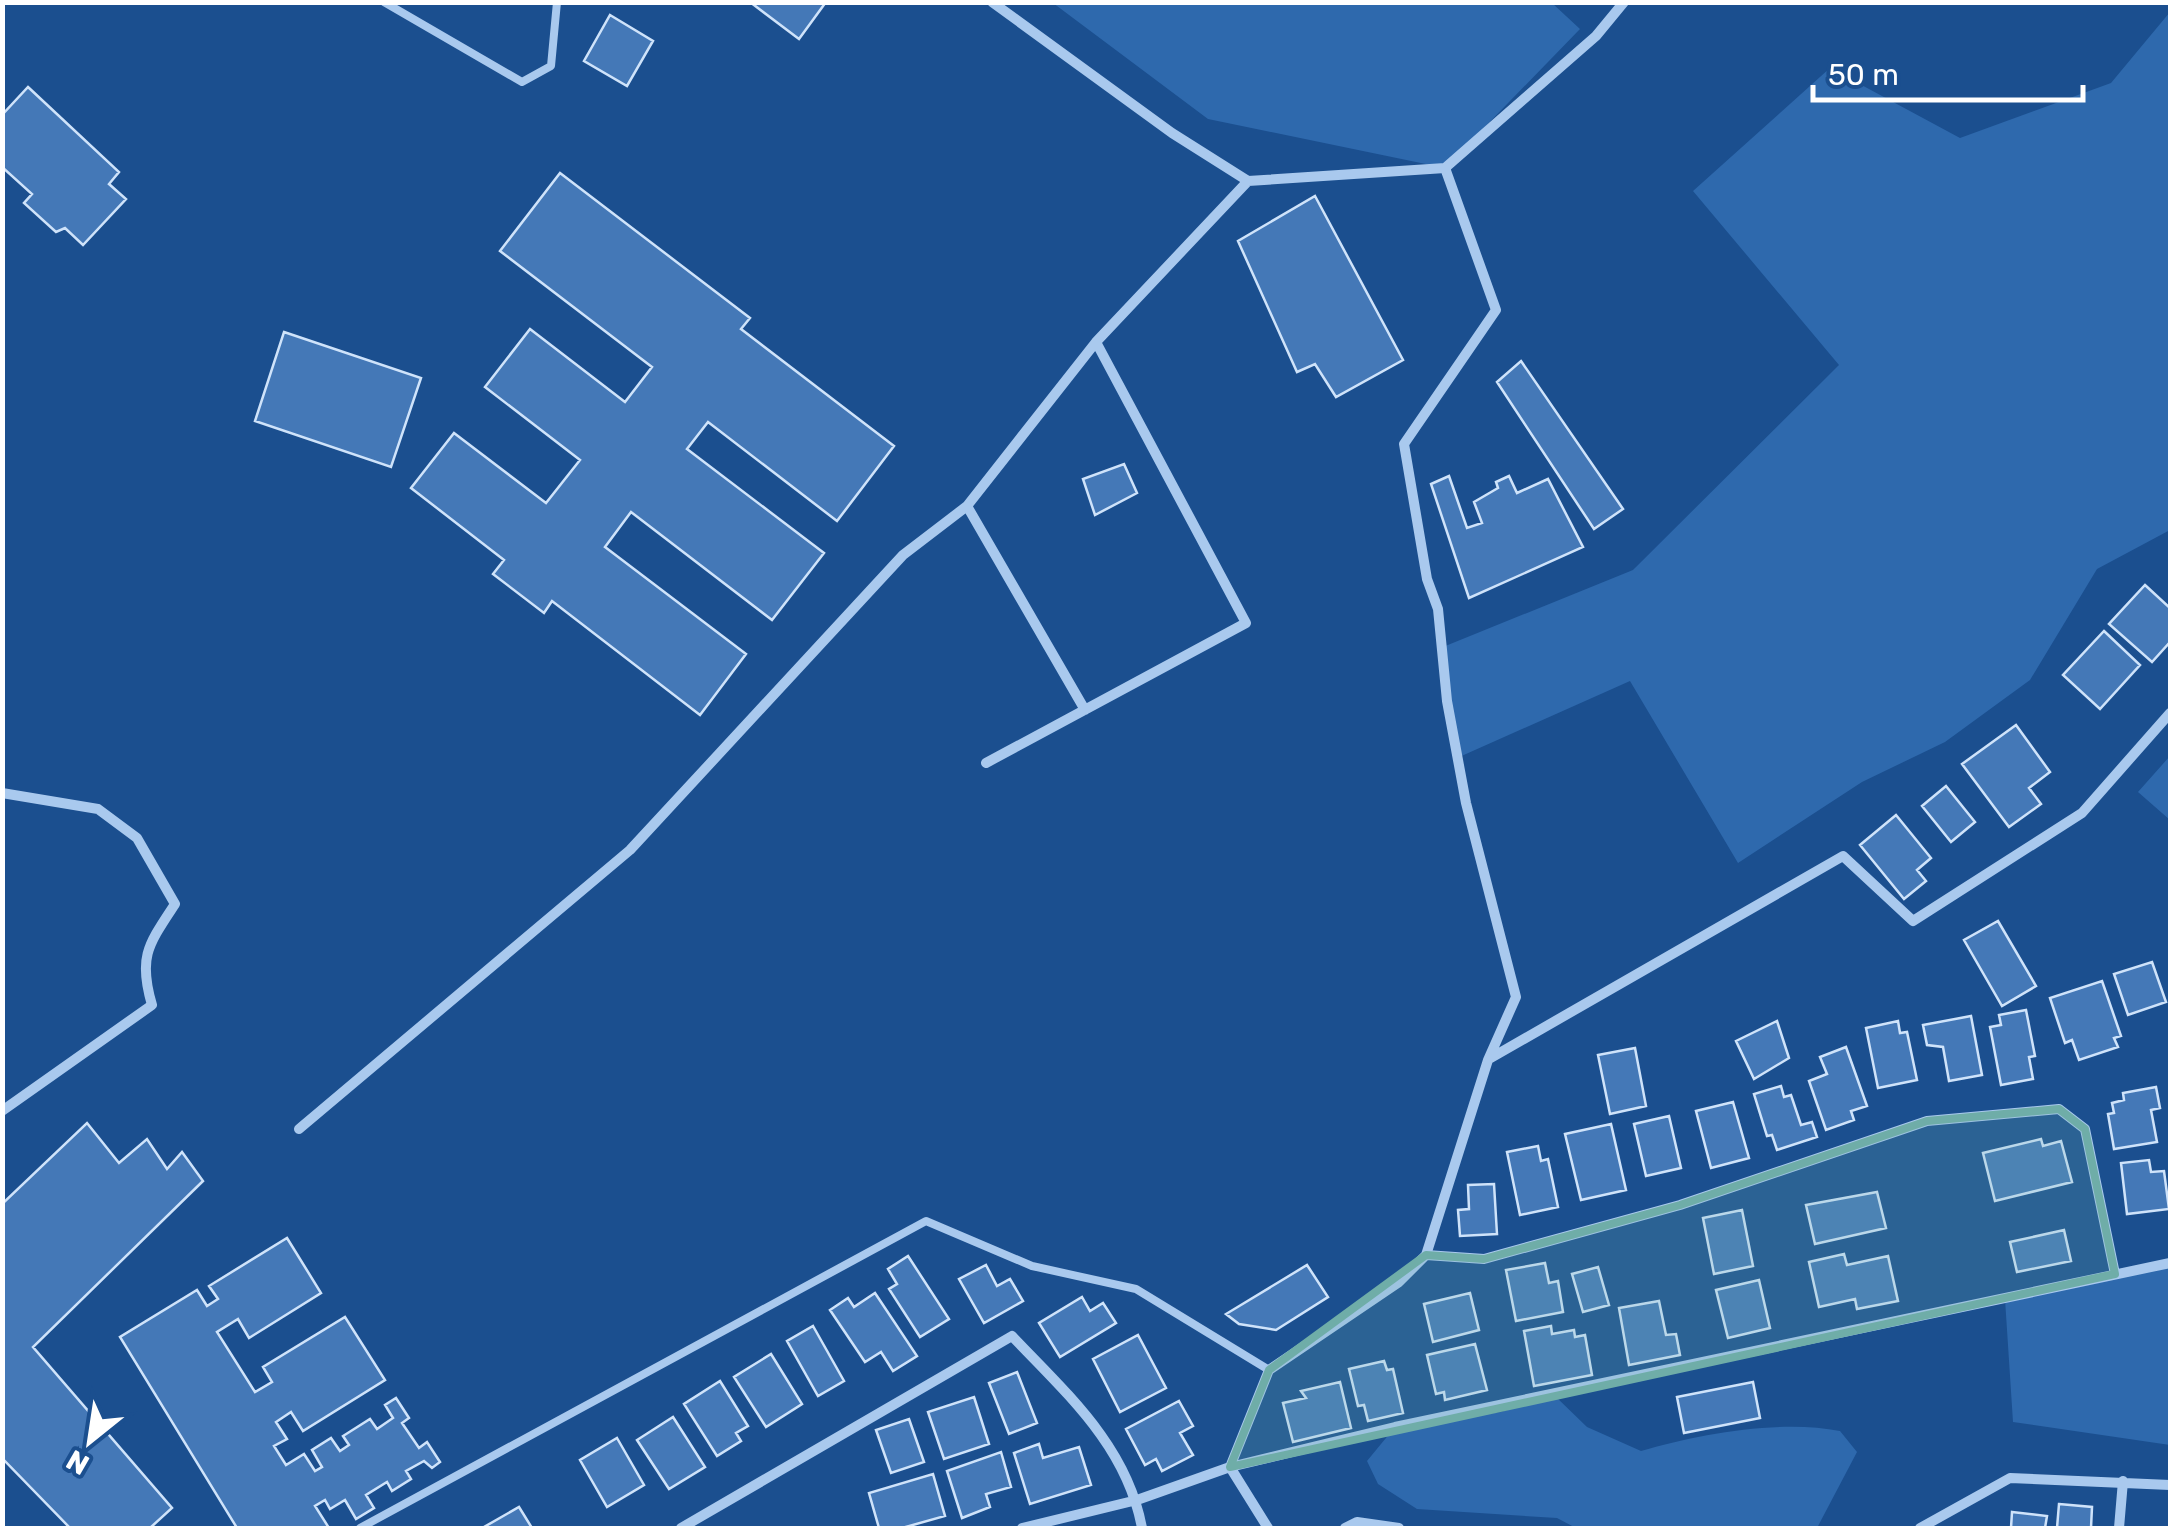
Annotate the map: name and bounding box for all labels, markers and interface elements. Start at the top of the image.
scale bar [1813,40,2083,102]
text: 50 m [1828,57,1899,93]
north arrow [40,1391,140,1491]
text: N [61,1443,95,1482]

